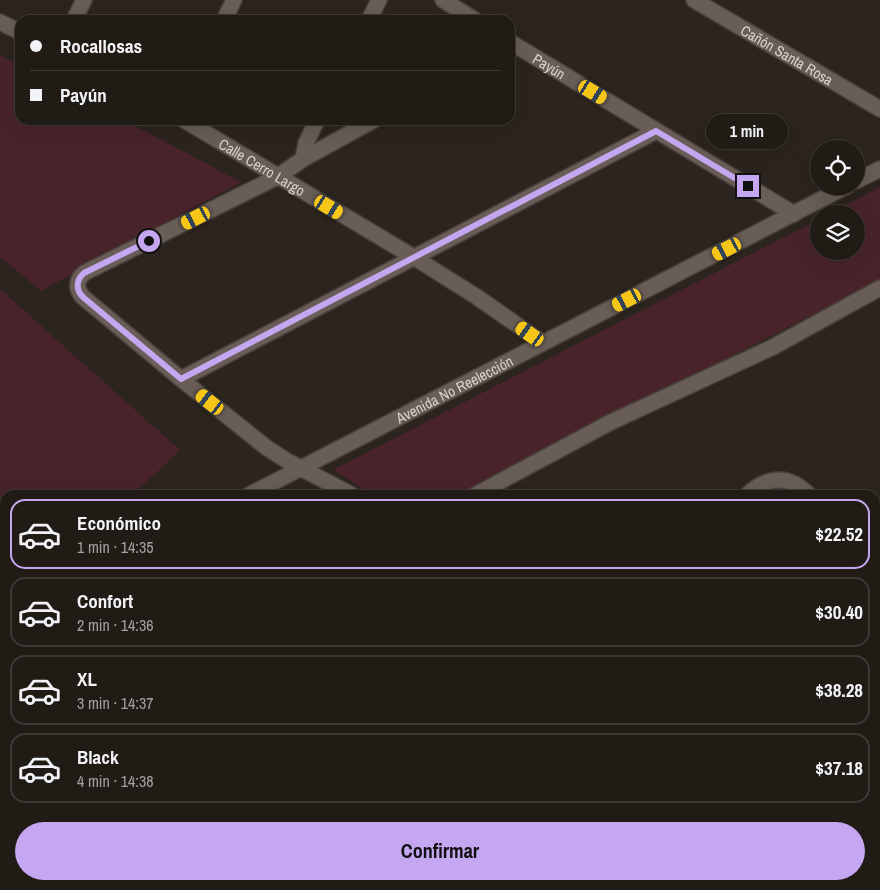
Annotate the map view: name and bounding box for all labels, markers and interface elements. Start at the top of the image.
street label: Cañón Santa Rosa [737,19,837,90]
text: Rocallosas [60,33,142,59]
street label: Payún [529,48,570,84]
car [576,78,609,106]
text: Payún [60,82,107,108]
callout: 1 min [707,114,789,148]
text: 1 min [730,120,764,142]
street label: Calle Cerro Largo [215,133,309,201]
map controls [810,140,865,260]
button: locate [810,140,865,195]
route end [737,175,759,197]
car [312,193,345,221]
car [179,205,212,231]
button: layers [810,205,865,260]
route start [138,230,160,252]
car [710,236,743,262]
car [610,287,643,313]
car [513,319,546,349]
street label: Avenida No Reelección [391,350,516,428]
car [193,387,226,417]
text: Económico [77,510,161,536]
icon: car [17,512,62,557]
text: $22.52 [815,521,863,547]
text: 1 min · 14:35 [77,536,154,558]
text: Confort [77,588,133,614]
icon: car [17,590,62,635]
text: $30.40 [815,599,863,625]
text: 2 min · 14:36 [77,614,154,636]
text: XL [77,666,97,692]
icon: car [17,668,62,713]
text: $38.28 [815,677,863,703]
text: 3 min · 14:37 [77,692,154,714]
text: Black [77,744,119,770]
icon: car [17,746,62,791]
text: $37.18 [815,755,863,781]
text: 4 min · 14:38 [77,770,154,792]
button: Confirmar [15,822,865,880]

